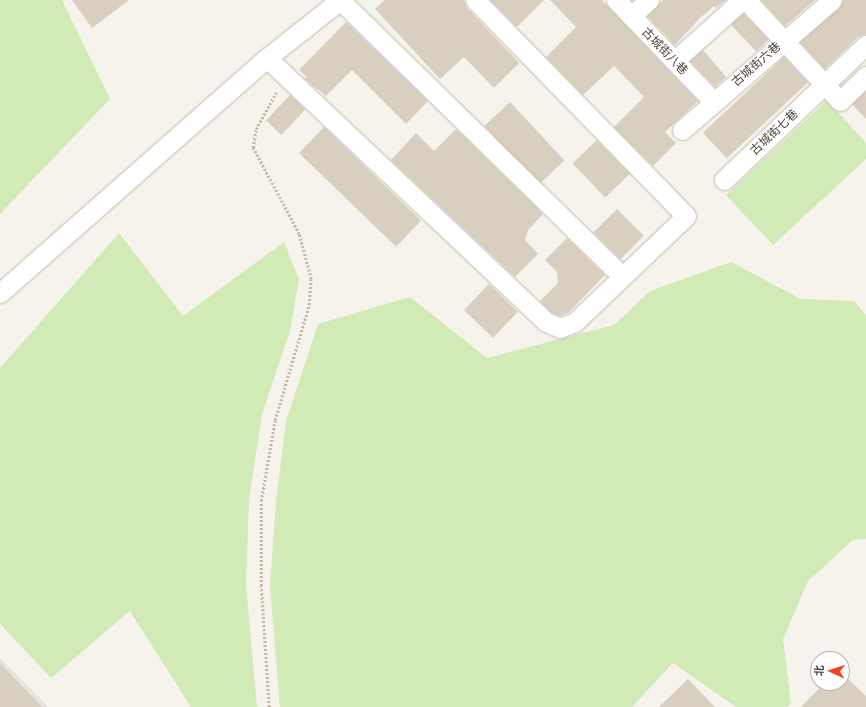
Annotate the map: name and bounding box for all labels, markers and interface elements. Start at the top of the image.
street label: 古城街八巷 [639,24,691,78]
street label: 古城街六巷 [729,39,783,89]
street label: 古城街七巷 [747,106,801,158]
north arrow [810,651,850,691]
text: 北 [812,665,825,676]

